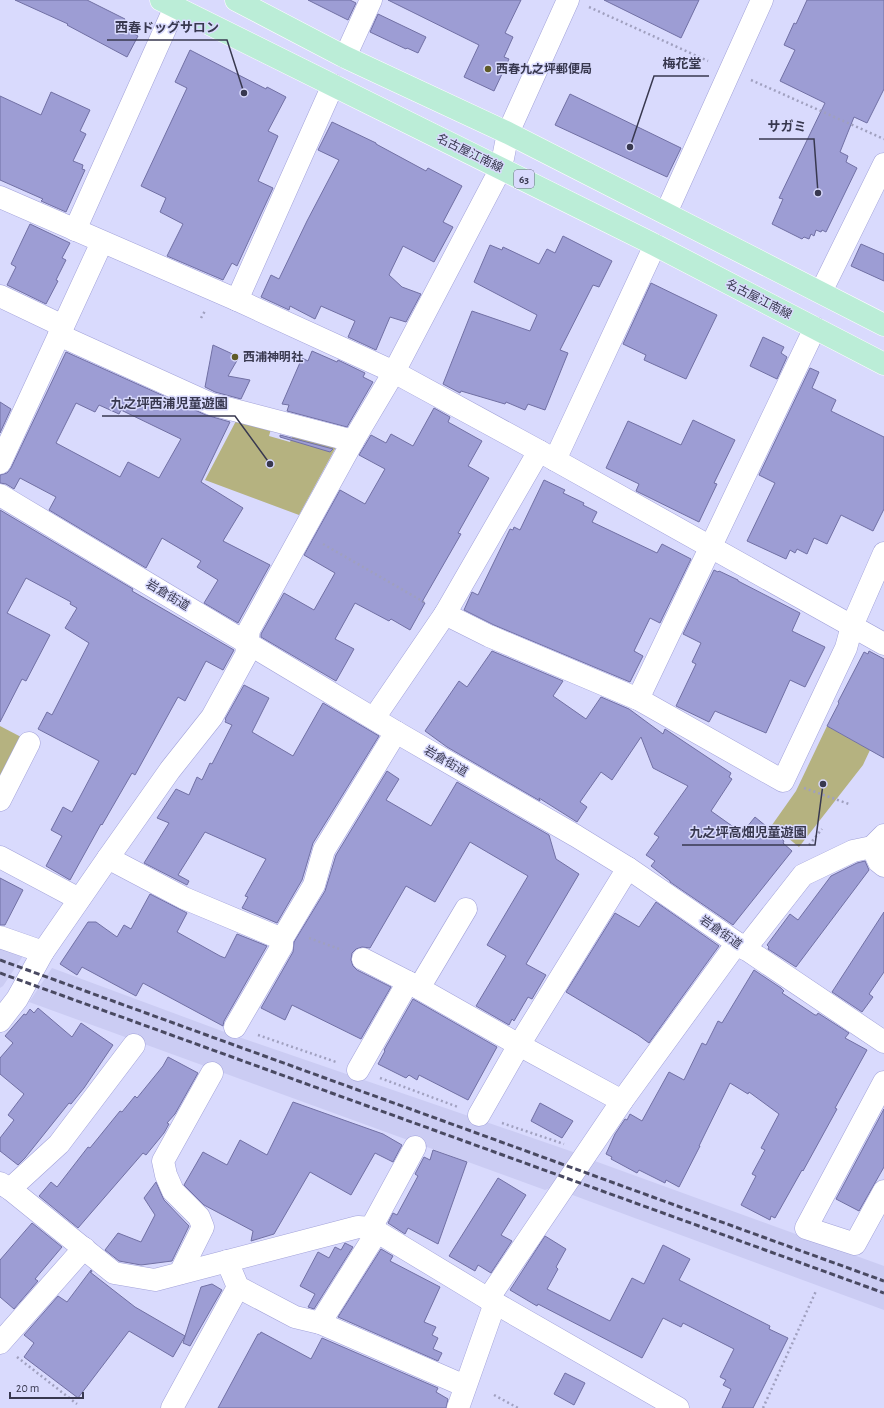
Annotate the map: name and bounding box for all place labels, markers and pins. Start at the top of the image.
callout: 西春ドッグサロン [107,15,227,40]
callout: 梅花堂 [654,51,709,76]
place label: 西春九之坪郵便局 [496,62,592,75]
marker: 西春九之坪郵便局 [483,64,493,74]
callout: サガミ [759,114,814,139]
place label: 西浦神明社 [243,350,303,363]
marker: 西浦神明社 [230,352,240,362]
callout: 九之坪西浦児童遊園 [102,391,235,416]
callout: 九之坪高畑児童遊園 [682,820,815,845]

